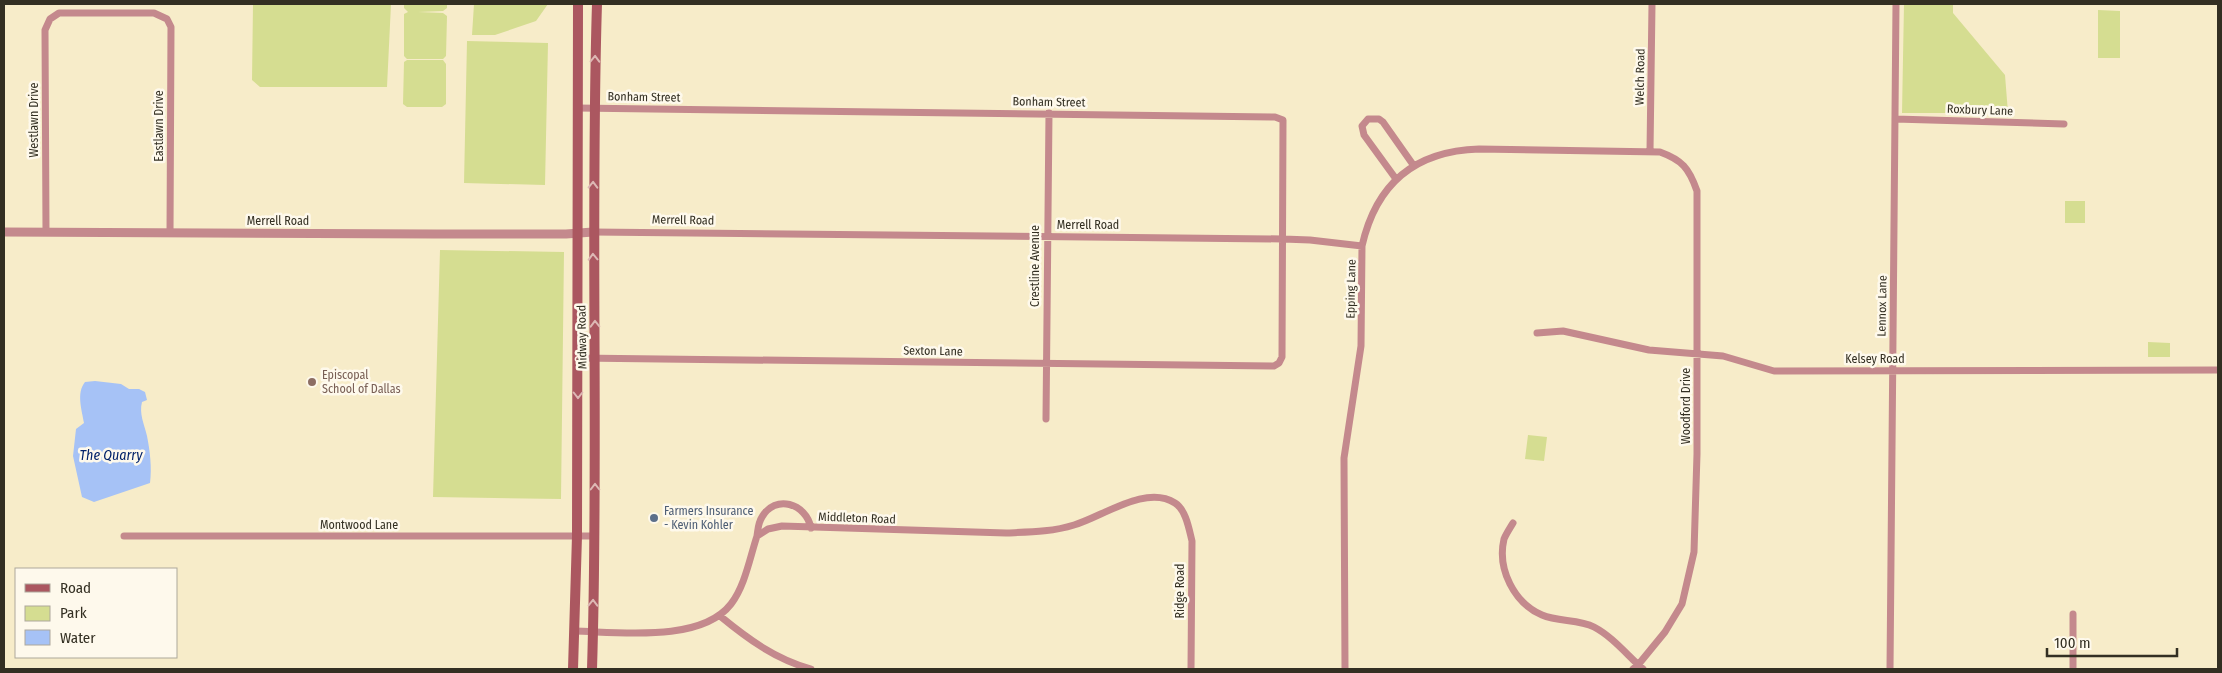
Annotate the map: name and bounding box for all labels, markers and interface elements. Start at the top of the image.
street label: Welch Road [1633,48,1647,106]
one-way arrow [590,55,600,63]
street label: Westlawn Drive [27,82,41,158]
street label: Bonham Street [607,89,681,105]
street label: Eastlawn Drive [152,90,166,162]
street label: Bonham Street [1012,94,1086,110]
street label: Roxbury Lane [1947,102,2013,118]
one-way arrow [588,181,598,189]
street label: Merrell Road [652,212,714,228]
street label: Merrell Road [247,214,309,228]
street label: Merrell Road [1057,218,1119,232]
street label: Crestline Avenue [1028,225,1042,307]
one-way arrow [588,253,598,261]
street label: Epping Lane [1343,259,1359,319]
street label: Lennox Lane [1874,275,1890,337]
street label: Midway Road [574,305,590,369]
one-way arrow [589,320,600,328]
street label: Sexton Lane [903,343,963,359]
street label: Kelsey Road [1845,352,1905,366]
place label: Episcopal School of Dallas [322,368,401,396]
street label: Woodford Drive [1679,368,1693,444]
marker: Episcopal School of Dallas [306,376,318,388]
one-way arrow [573,392,583,400]
water label: The Quarry [80,447,143,464]
one-way arrow [590,483,600,490]
place label: Farmers Insurance - Kevin Kohler [664,504,754,532]
street label: Middleton Road [818,510,896,526]
marker: Farmers Insurance - Kevin Kohler [648,512,660,524]
street label: Montwood Lane [320,518,398,532]
street label: Ridge Road [1173,563,1187,619]
legend [15,568,178,658]
text: Road [60,579,91,597]
one-way arrow [588,599,599,607]
text: Park [60,604,87,622]
scale bar [2047,626,2177,658]
text: Water [60,629,96,647]
text: 100 m [2054,634,2091,652]

